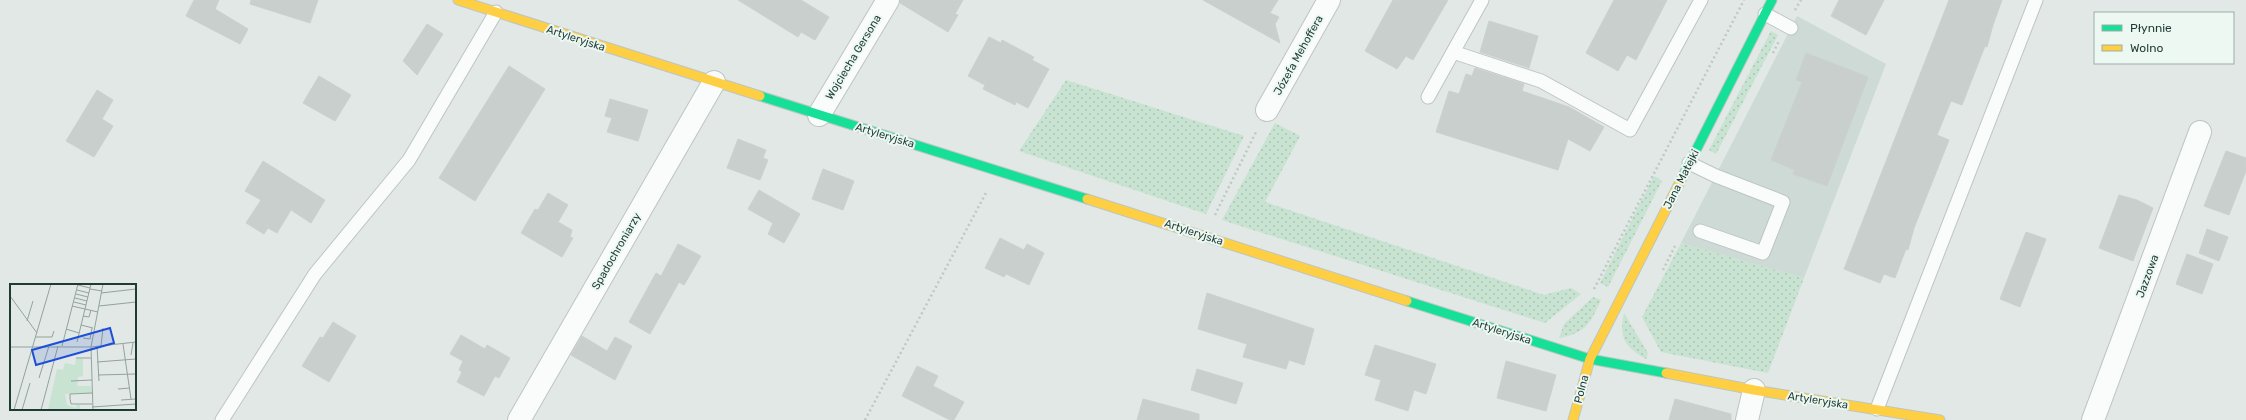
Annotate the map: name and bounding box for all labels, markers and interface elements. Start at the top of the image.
street label: Wojciecha Gersona [823,12,884,102]
legend [2094,12,2234,64]
street label: Józefa Mehoffera [1271,13,1326,98]
text: Płynnie [2130,21,2172,35]
street label: Artyleryjska [545,23,607,54]
text: Wolno [2130,41,2163,55]
street label: Artyleryjska [854,120,916,151]
street label: Jana Matejki [1661,147,1702,211]
street label: Spadochroniarzy [589,210,644,292]
street label: Artyleryjska [1163,217,1225,248]
street label: Jazzowa [2134,253,2161,300]
inset map [10,284,136,410]
street label: Artyleryjska [1471,316,1533,347]
street label: Polna [1571,374,1591,405]
street label: Artyleryjska [1787,389,1849,412]

